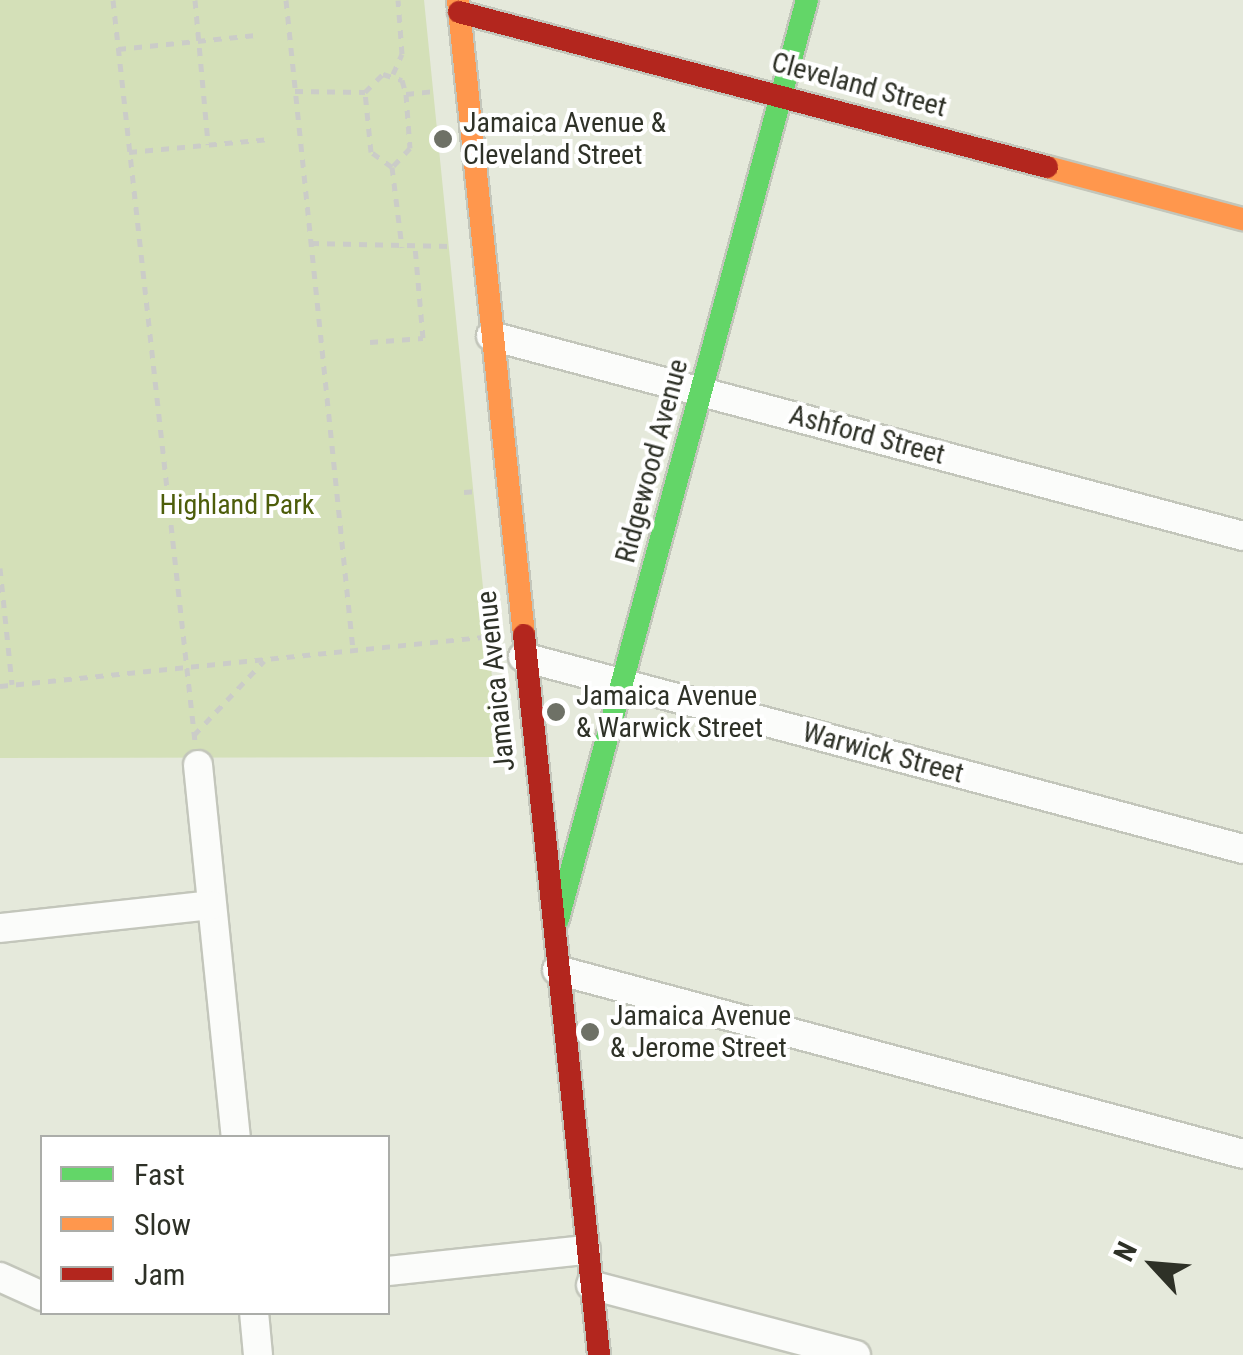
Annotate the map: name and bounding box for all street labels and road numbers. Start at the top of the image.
street label: Cleveland Street [768,46,950,124]
street label: Ridgewood Avenue [609,356,695,566]
street label: Ashford Street [786,398,948,472]
street label: Jamaica Avenue [470,589,522,773]
street label: Warwick Street [799,715,967,791]

